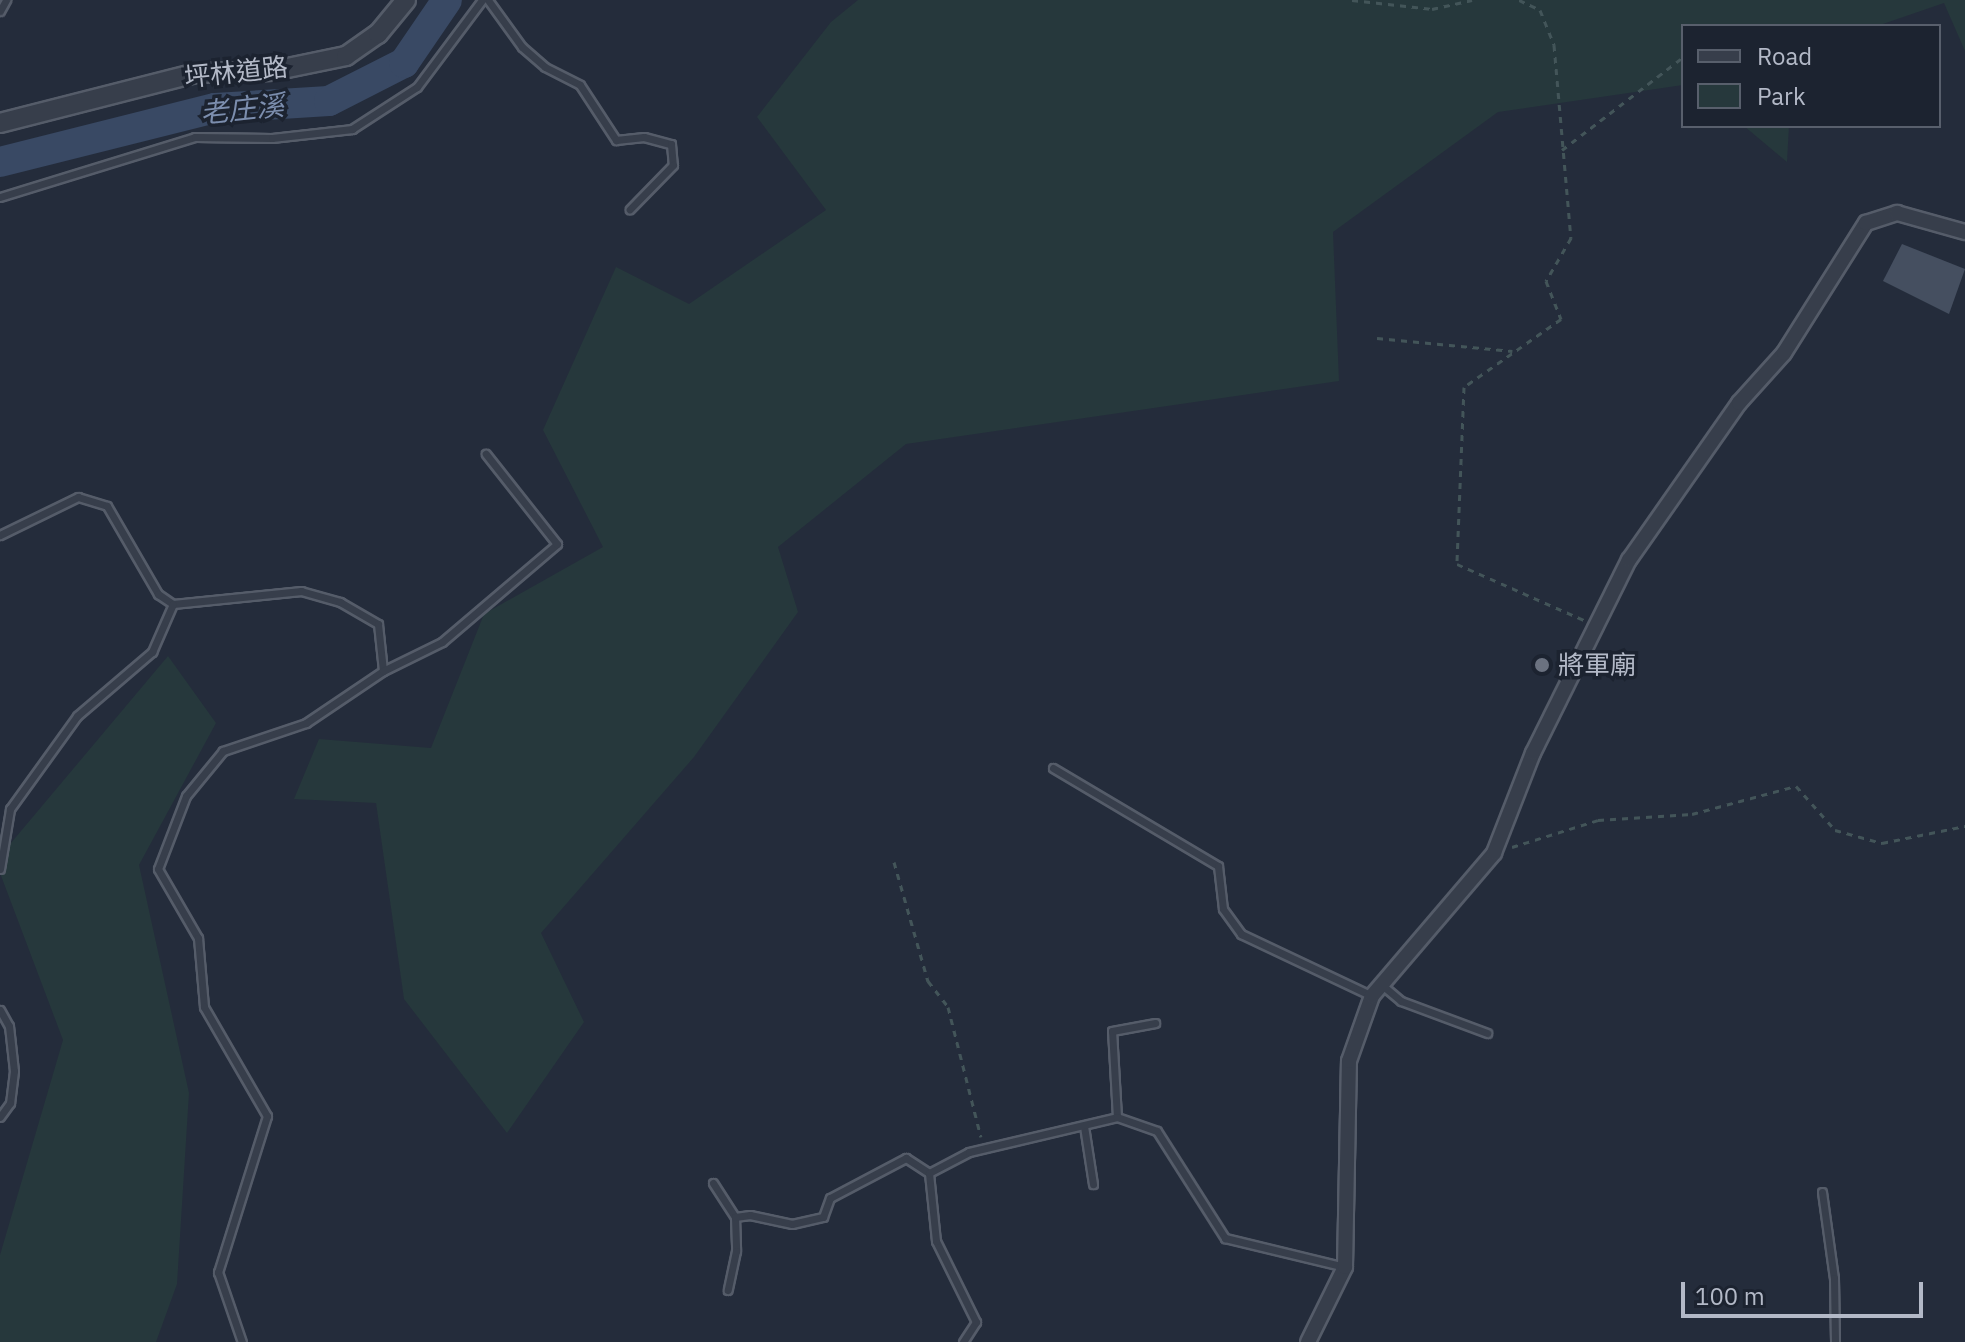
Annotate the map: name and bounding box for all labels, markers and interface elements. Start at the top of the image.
legend [1681,24,1941,128]
text: Road [1757,40,1812,72]
street label: 坪林道路 [183,51,289,93]
text: Park [1757,80,1806,112]
water label: 老庄溪 [198,88,286,130]
place label: 將軍廟 [1558,649,1636,681]
marker: 將軍廟 [1533,656,1551,674]
scale bar [1685,1266,1927,1316]
text: 100 m [1695,1280,1765,1312]

